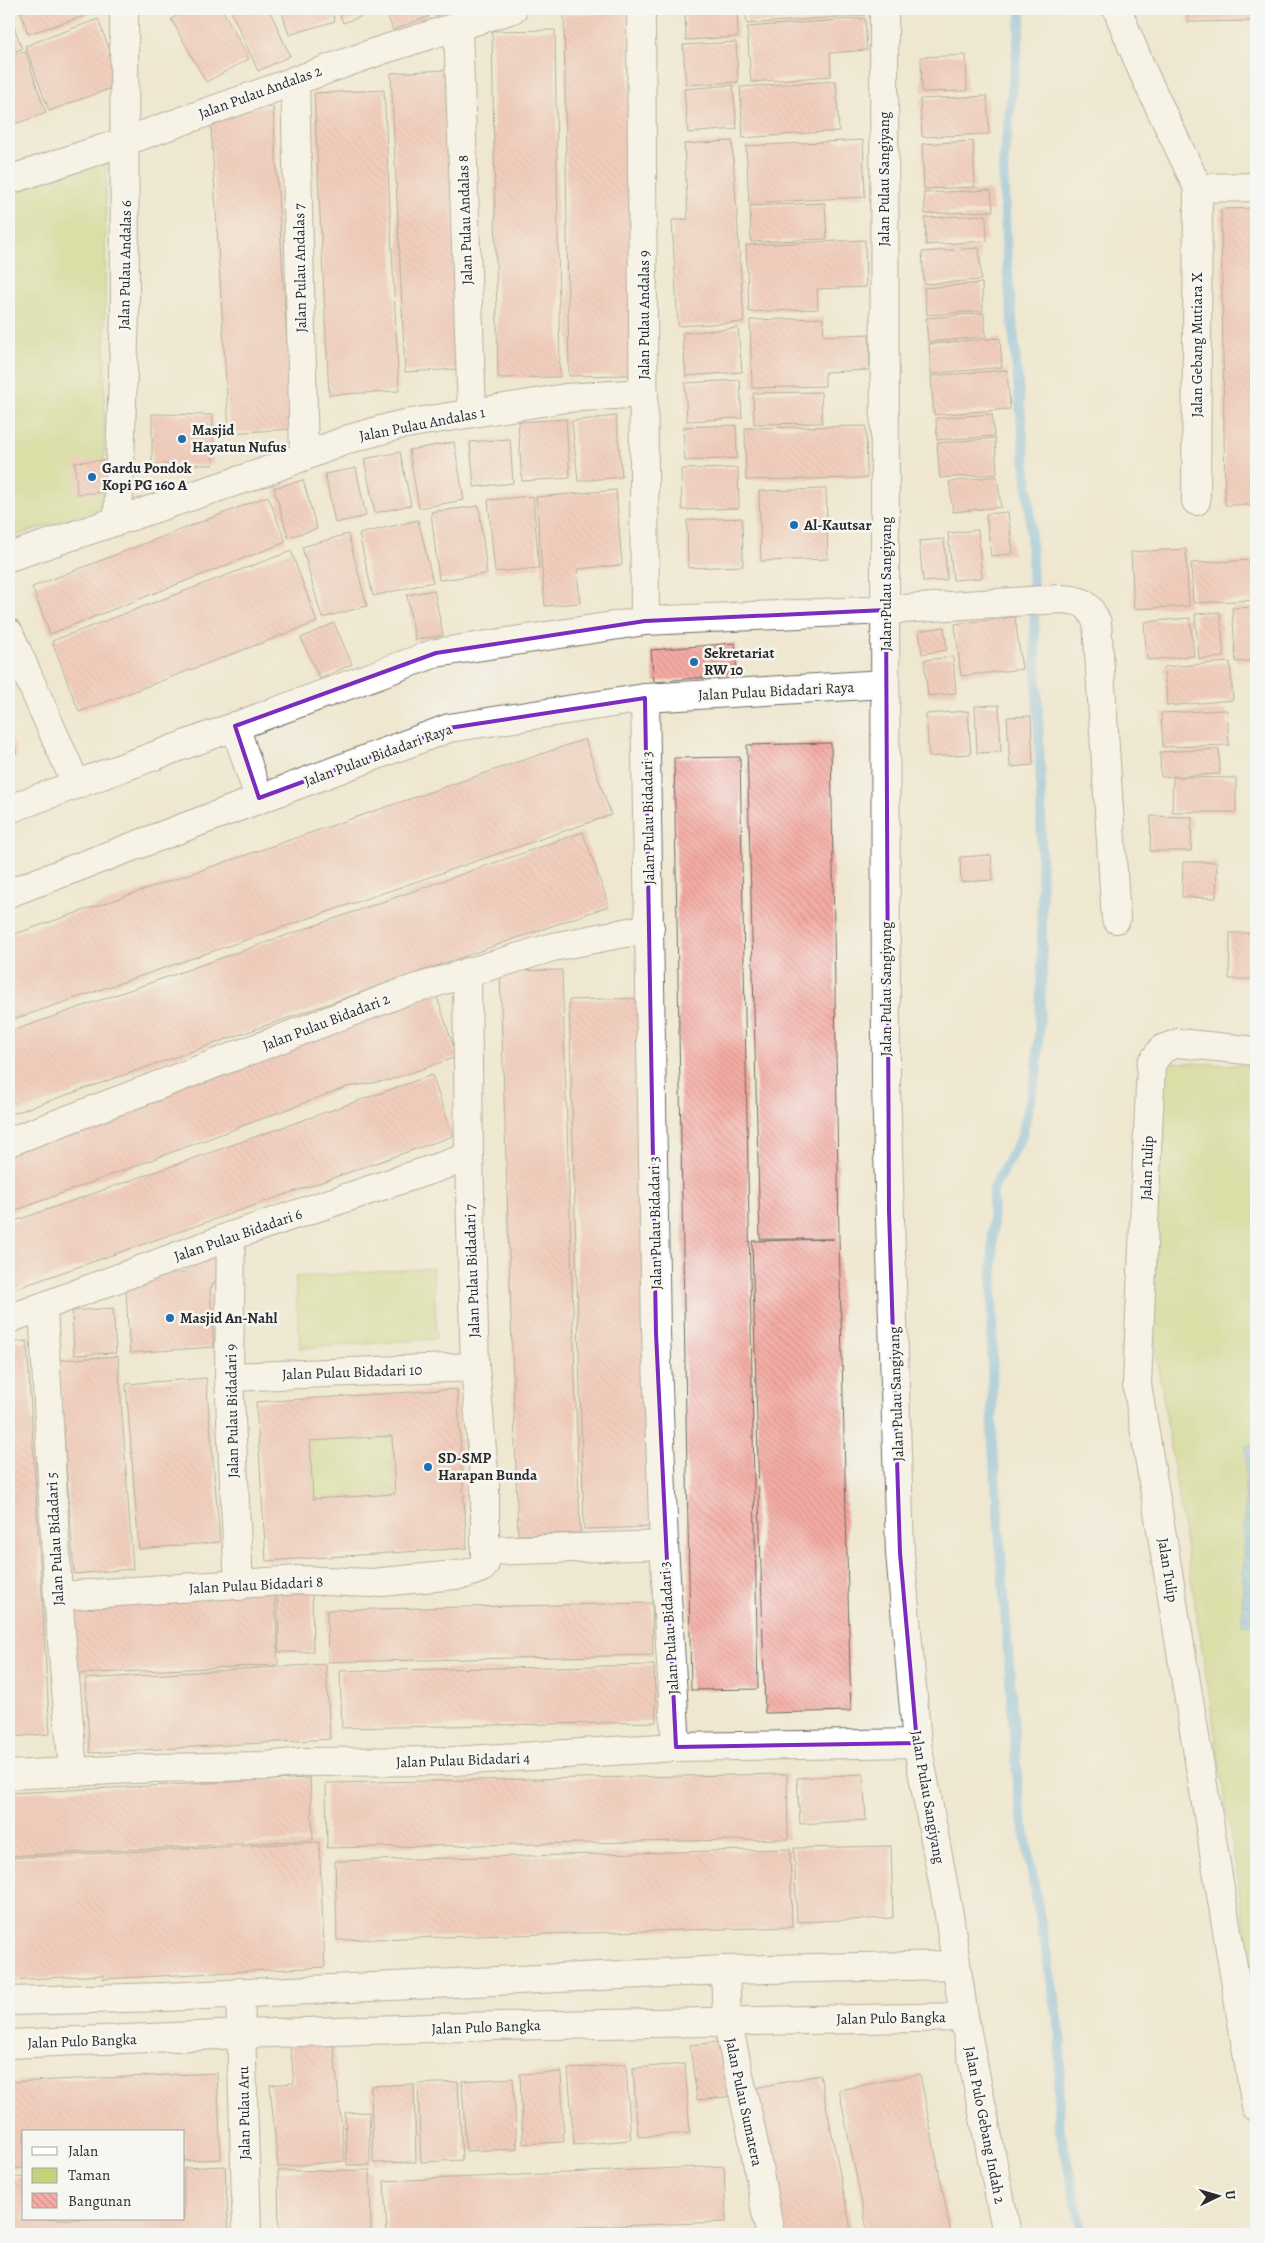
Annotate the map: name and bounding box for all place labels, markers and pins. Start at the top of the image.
place label: Masjid Hayatun Nufus [192,420,287,457]
marker: Masjid Hayatun Nufus [176,433,188,445]
place label: Gardu Pondok Kopi PG 160 A [102,458,192,495]
marker: Gardu Pondok Kopi PG 160 A [86,471,98,483]
place label: Al-Kautsar [803,515,872,535]
marker: Al-Kautsar [788,519,800,531]
place label: Sekretariat RW 10 [704,643,774,680]
marker: Sekretariat RW 10 [688,656,700,668]
place label: Masjid An-Nahl [180,1308,277,1328]
marker: Masjid An-Nahl [164,1312,176,1324]
place label: SD-SMP Harapan Bunda [438,1448,538,1485]
marker: SD-SMP Harapan Bunda [422,1461,434,1473]

